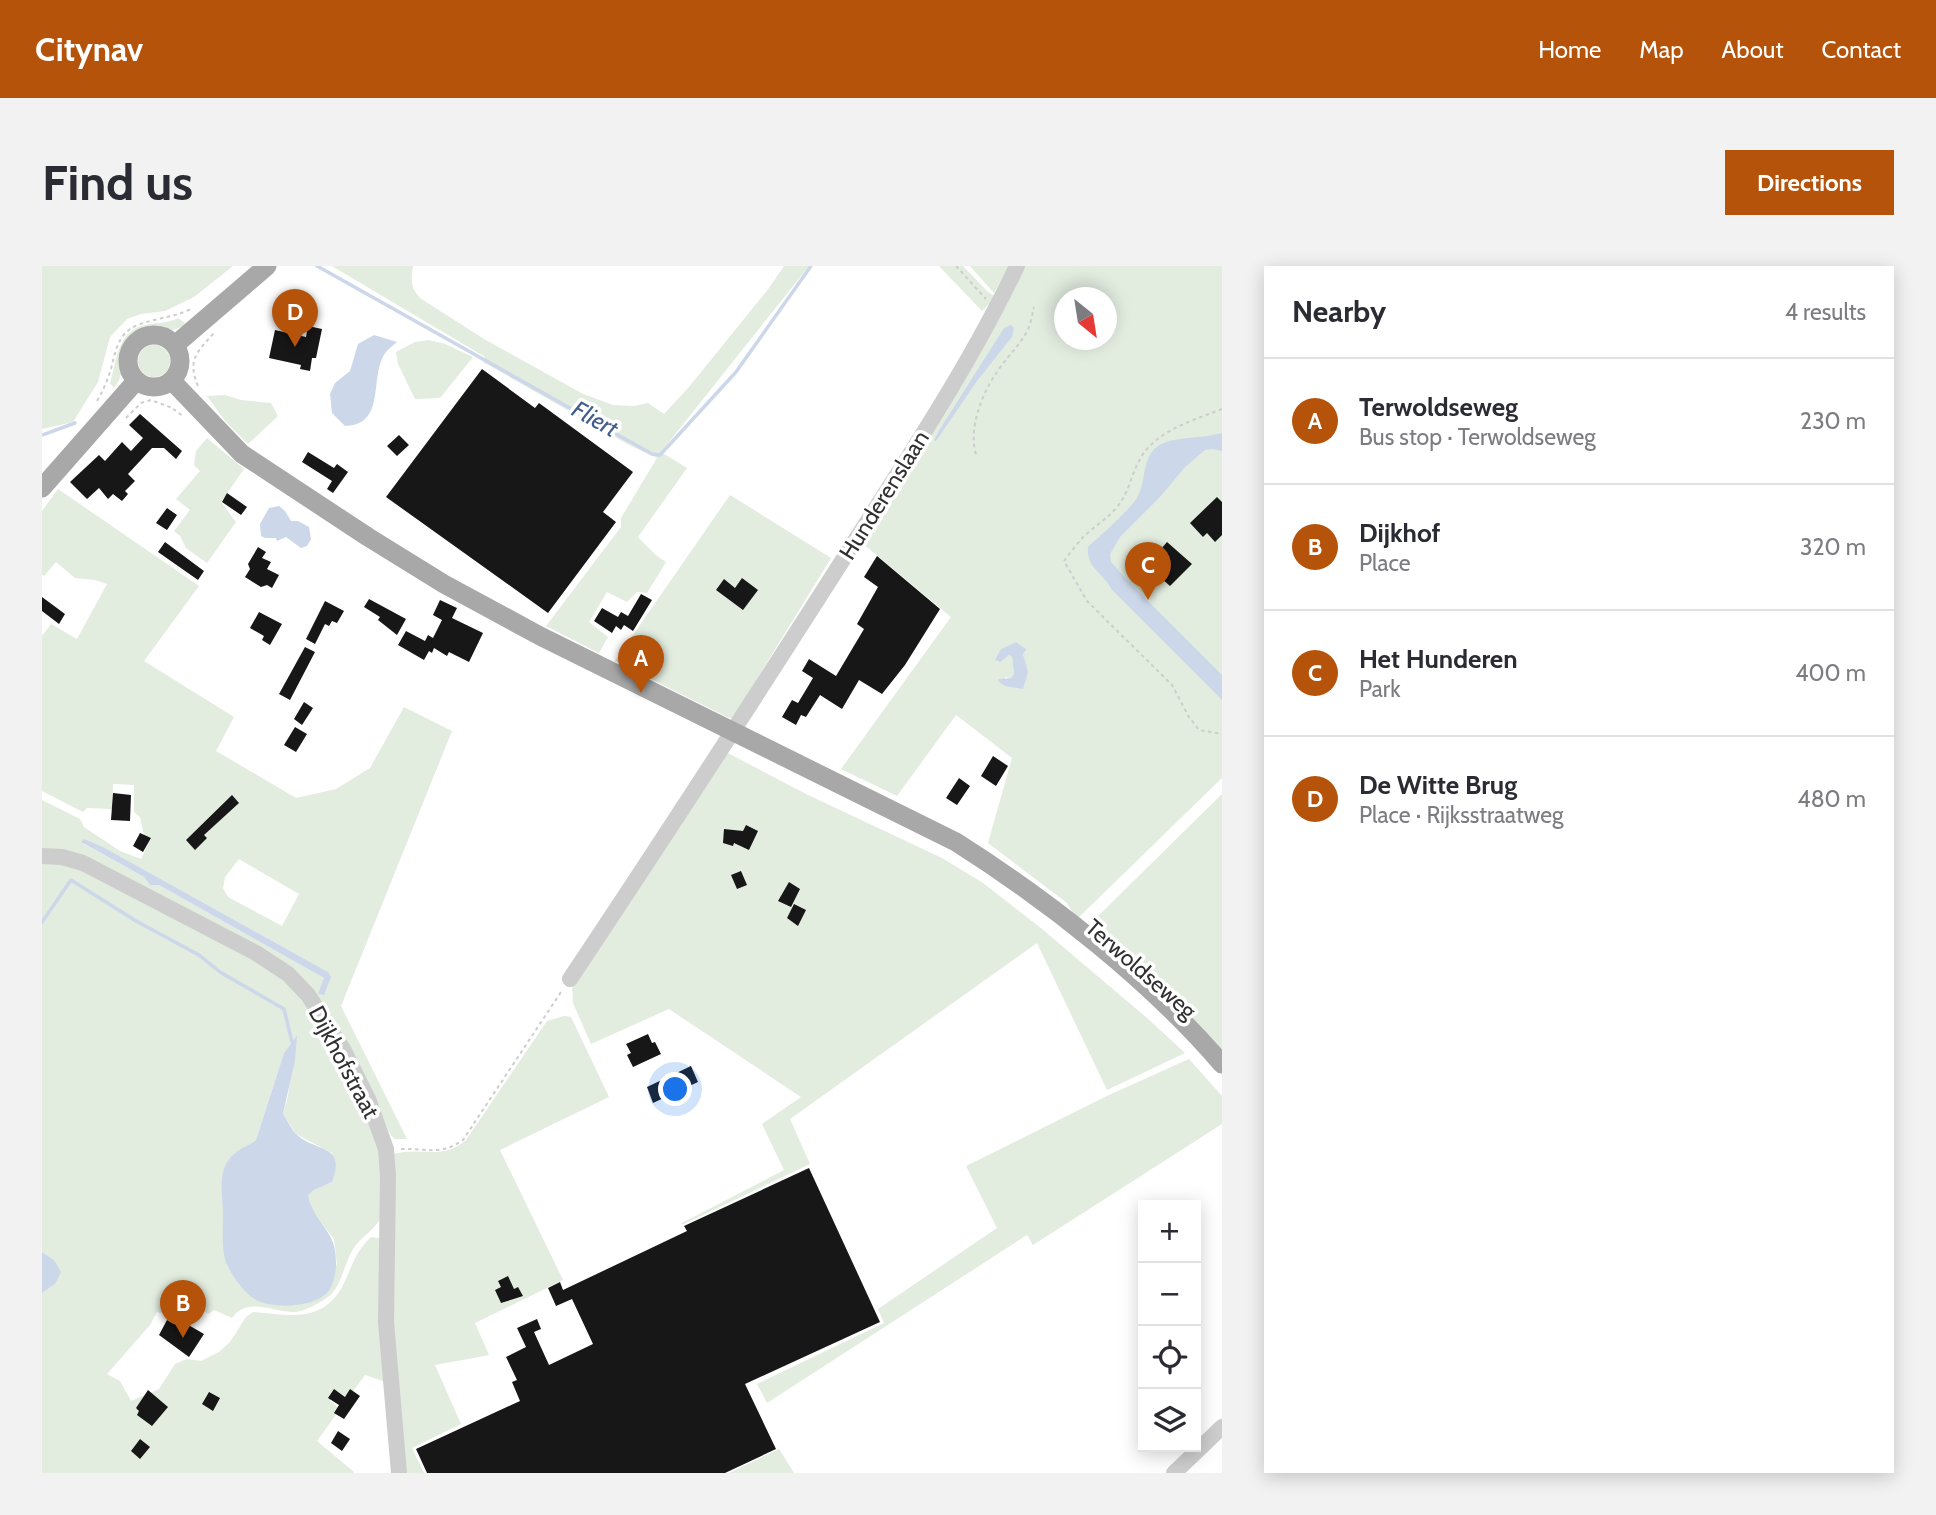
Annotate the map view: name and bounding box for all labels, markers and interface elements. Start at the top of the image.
text: Citynav [35,29,143,69]
text: Home [1538,35,1601,64]
text: Map [1639,35,1684,64]
text: About [1722,35,1784,64]
text: Contact [1822,35,1901,64]
button: Directions [1725,150,1894,215]
text: Find us [42,153,193,212]
north arrow [1054,287,1117,350]
pin: D [272,289,318,347]
text: Nearby [1292,293,1386,330]
text: 4 results [1785,298,1866,326]
text: Terwoldseweg [1359,391,1518,423]
water label: Fliert [567,394,624,443]
text: A [1308,407,1322,435]
text: 230 m [1800,407,1866,435]
text: Bus stop · Terwoldseweg [1359,423,1596,451]
street label: Hunderenslaan [833,425,935,565]
text: Dijkhof [1359,517,1440,549]
text: B [1308,533,1322,561]
text: 320 m [1800,533,1866,561]
pin: C [1125,542,1171,600]
text: Place [1359,549,1411,577]
pin: A [618,635,664,693]
text: Het Hunderen [1359,643,1518,675]
text: C [1308,659,1322,687]
text: 400 m [1795,659,1866,687]
text: Park [1359,675,1400,703]
text: De Witte Brug [1359,769,1517,801]
text: D [1307,785,1323,813]
text: 480 m [1797,785,1866,813]
text: Place · Rijksstraatweg [1359,801,1563,829]
street label: Terwoldseweg [1080,913,1203,1025]
street label: Dijkhofstraat [303,1001,385,1123]
your location [658,1072,692,1106]
map controls [1138,1200,1201,1452]
button: + [1138,1200,1201,1263]
button: − [1138,1263,1201,1326]
pin: B [160,1280,206,1338]
button: locate [1138,1326,1201,1389]
button: layers [1138,1389,1201,1452]

